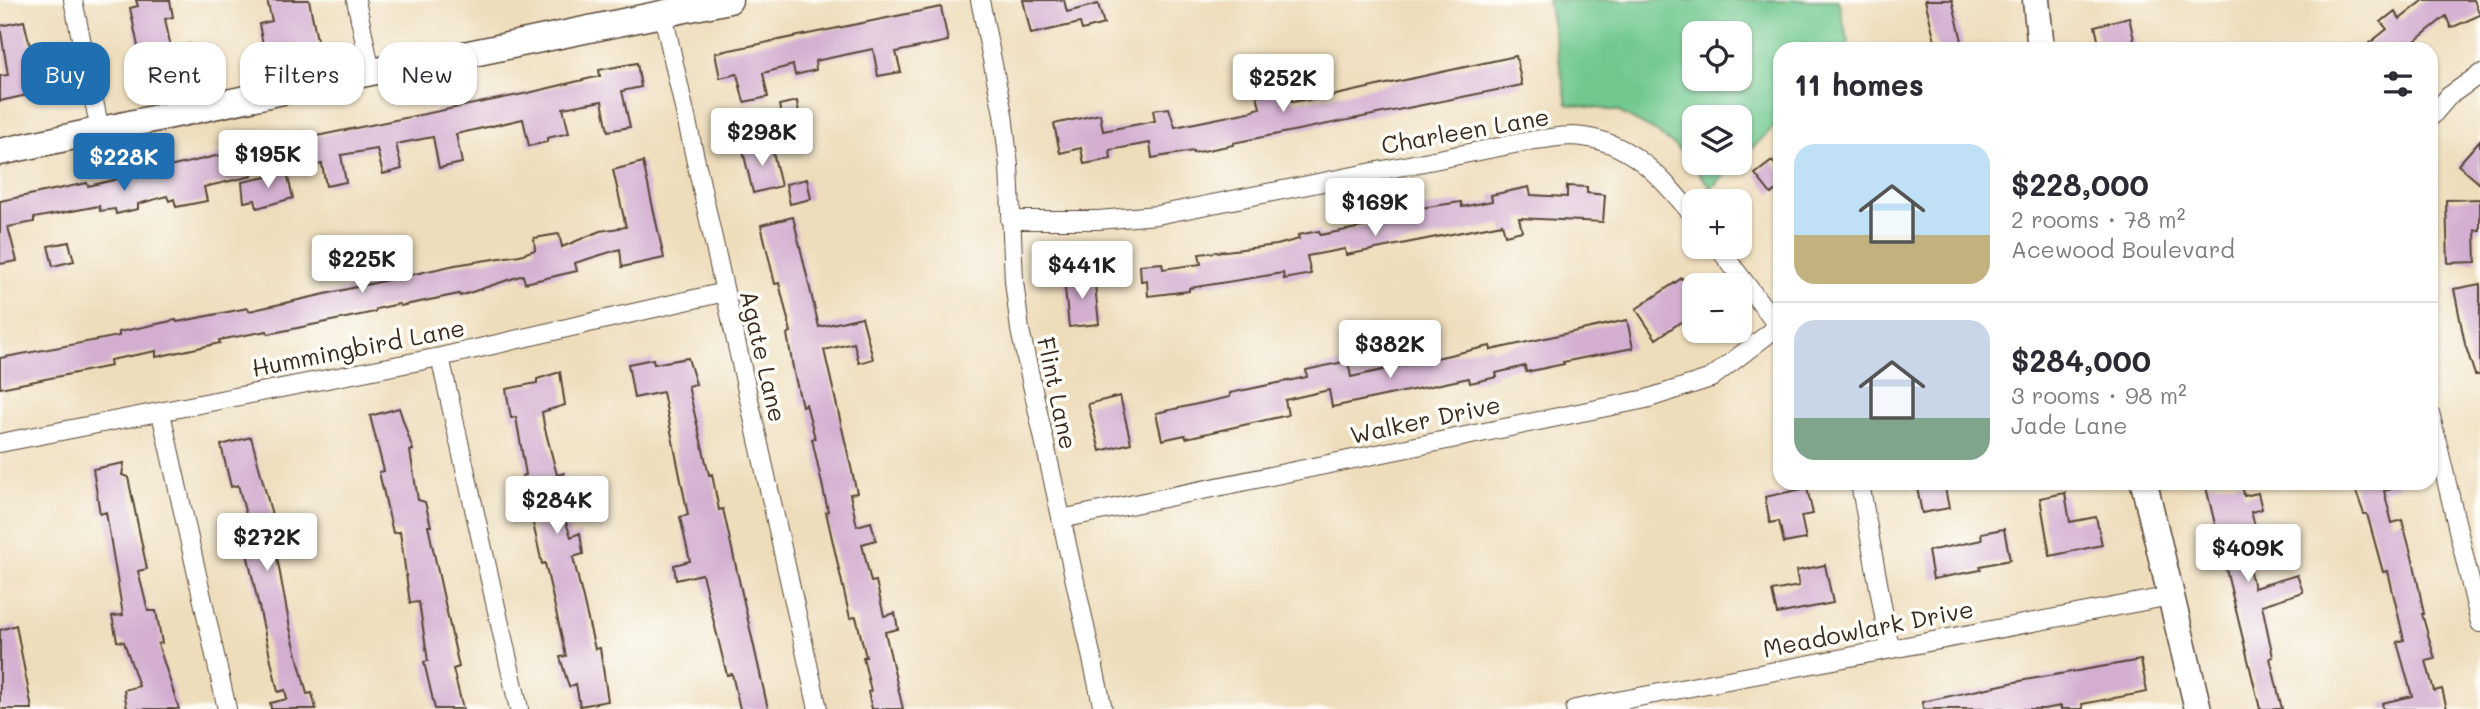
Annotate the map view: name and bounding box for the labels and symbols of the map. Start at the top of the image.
pin: $252K [1234,54,1332,114]
street label: Charleen Lane [1379,100,1551,160]
pin: $298K [713,108,811,168]
pin: $195K [219,130,317,190]
pin: $228K [75,134,173,193]
pin: $169K [1326,178,1424,238]
pin: $225K [313,236,411,295]
pin: $441K [1033,242,1131,301]
street label: Agate Lane [734,287,794,425]
street label: Hummingbird Lane [249,311,467,383]
pin: $382K [1341,320,1439,380]
street label: Flint Lane [1031,334,1085,452]
street label: Walker Drive [1347,388,1503,450]
pin: $284K [508,476,606,536]
pin: $272K [218,514,316,573]
pin: $409K [2199,524,2297,584]
street label: Meadowlark Drive [1760,592,1976,664]

